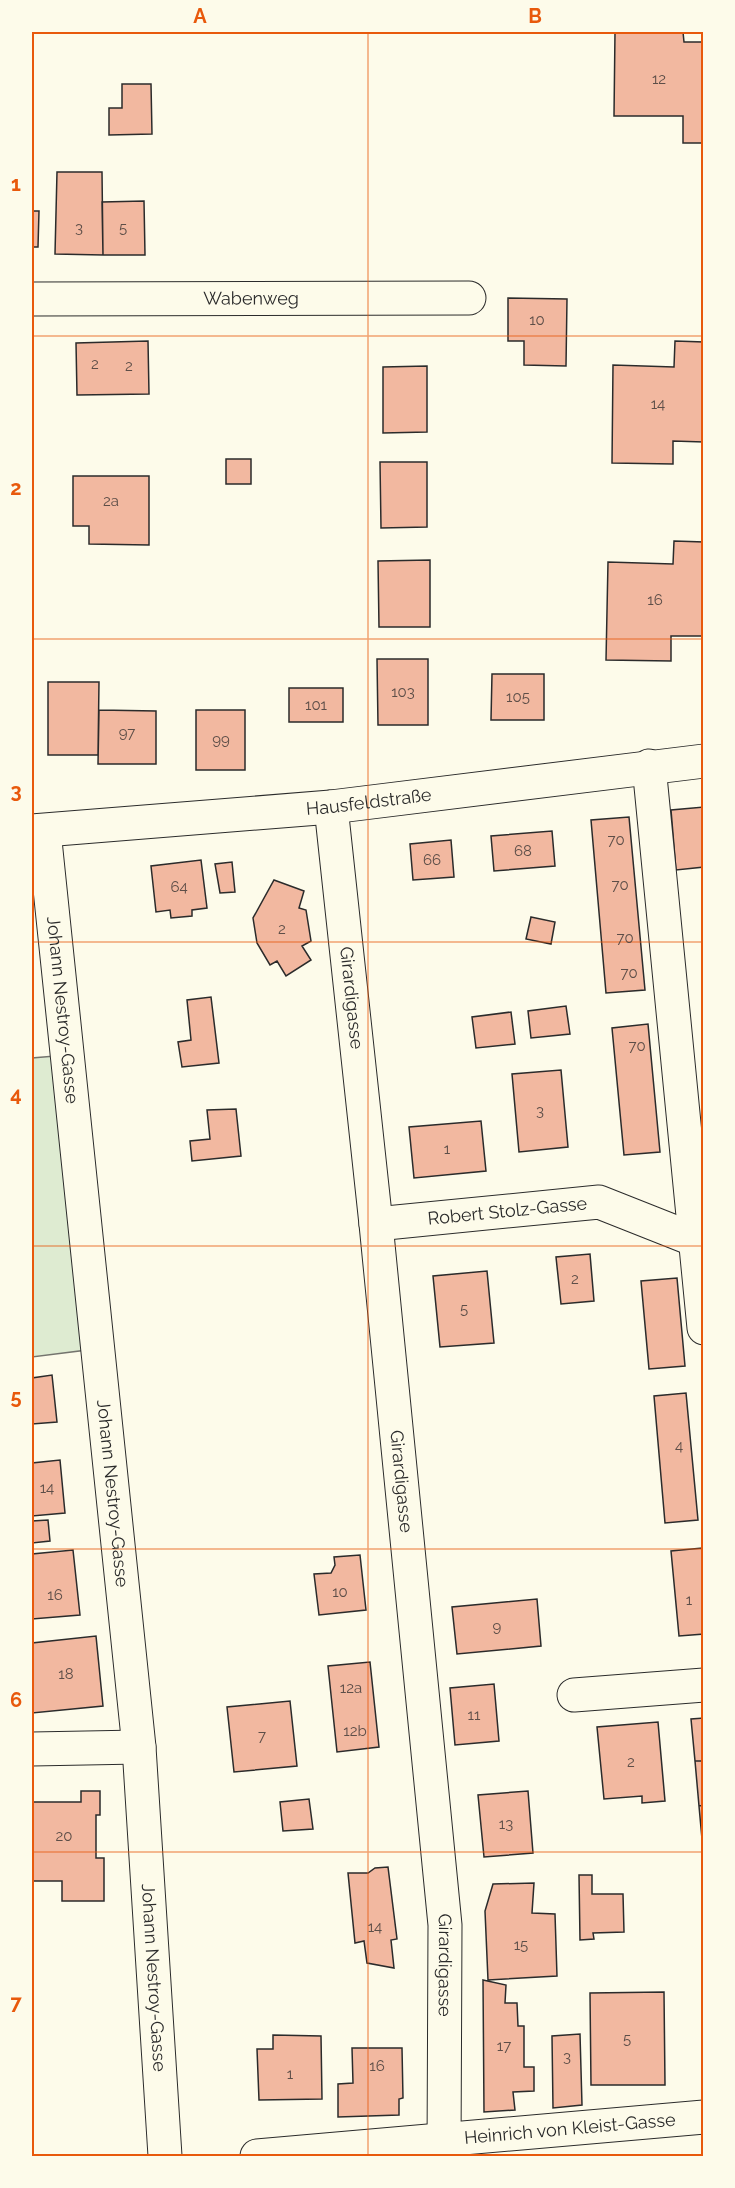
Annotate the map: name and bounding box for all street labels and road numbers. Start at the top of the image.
street label: Wabenweg [203,287,299,309]
street label: Hausfeldstraße [305,784,433,819]
street label: Johann Nestroy-Gasse [43,915,83,1105]
street label: Girardigasse [336,945,368,1051]
street label: Robert Stolz-Gasse [427,1192,588,1229]
street label: Johann Nestroy-Gasse [93,1399,133,1589]
street label: Girardigasse [386,1429,417,1534]
street label: Johann Nestroy-Gasse [138,1883,171,2073]
street label: Girardigasse [434,1913,456,2017]
street label: Heinrich von Kleist-Gasse [463,2108,677,2148]

